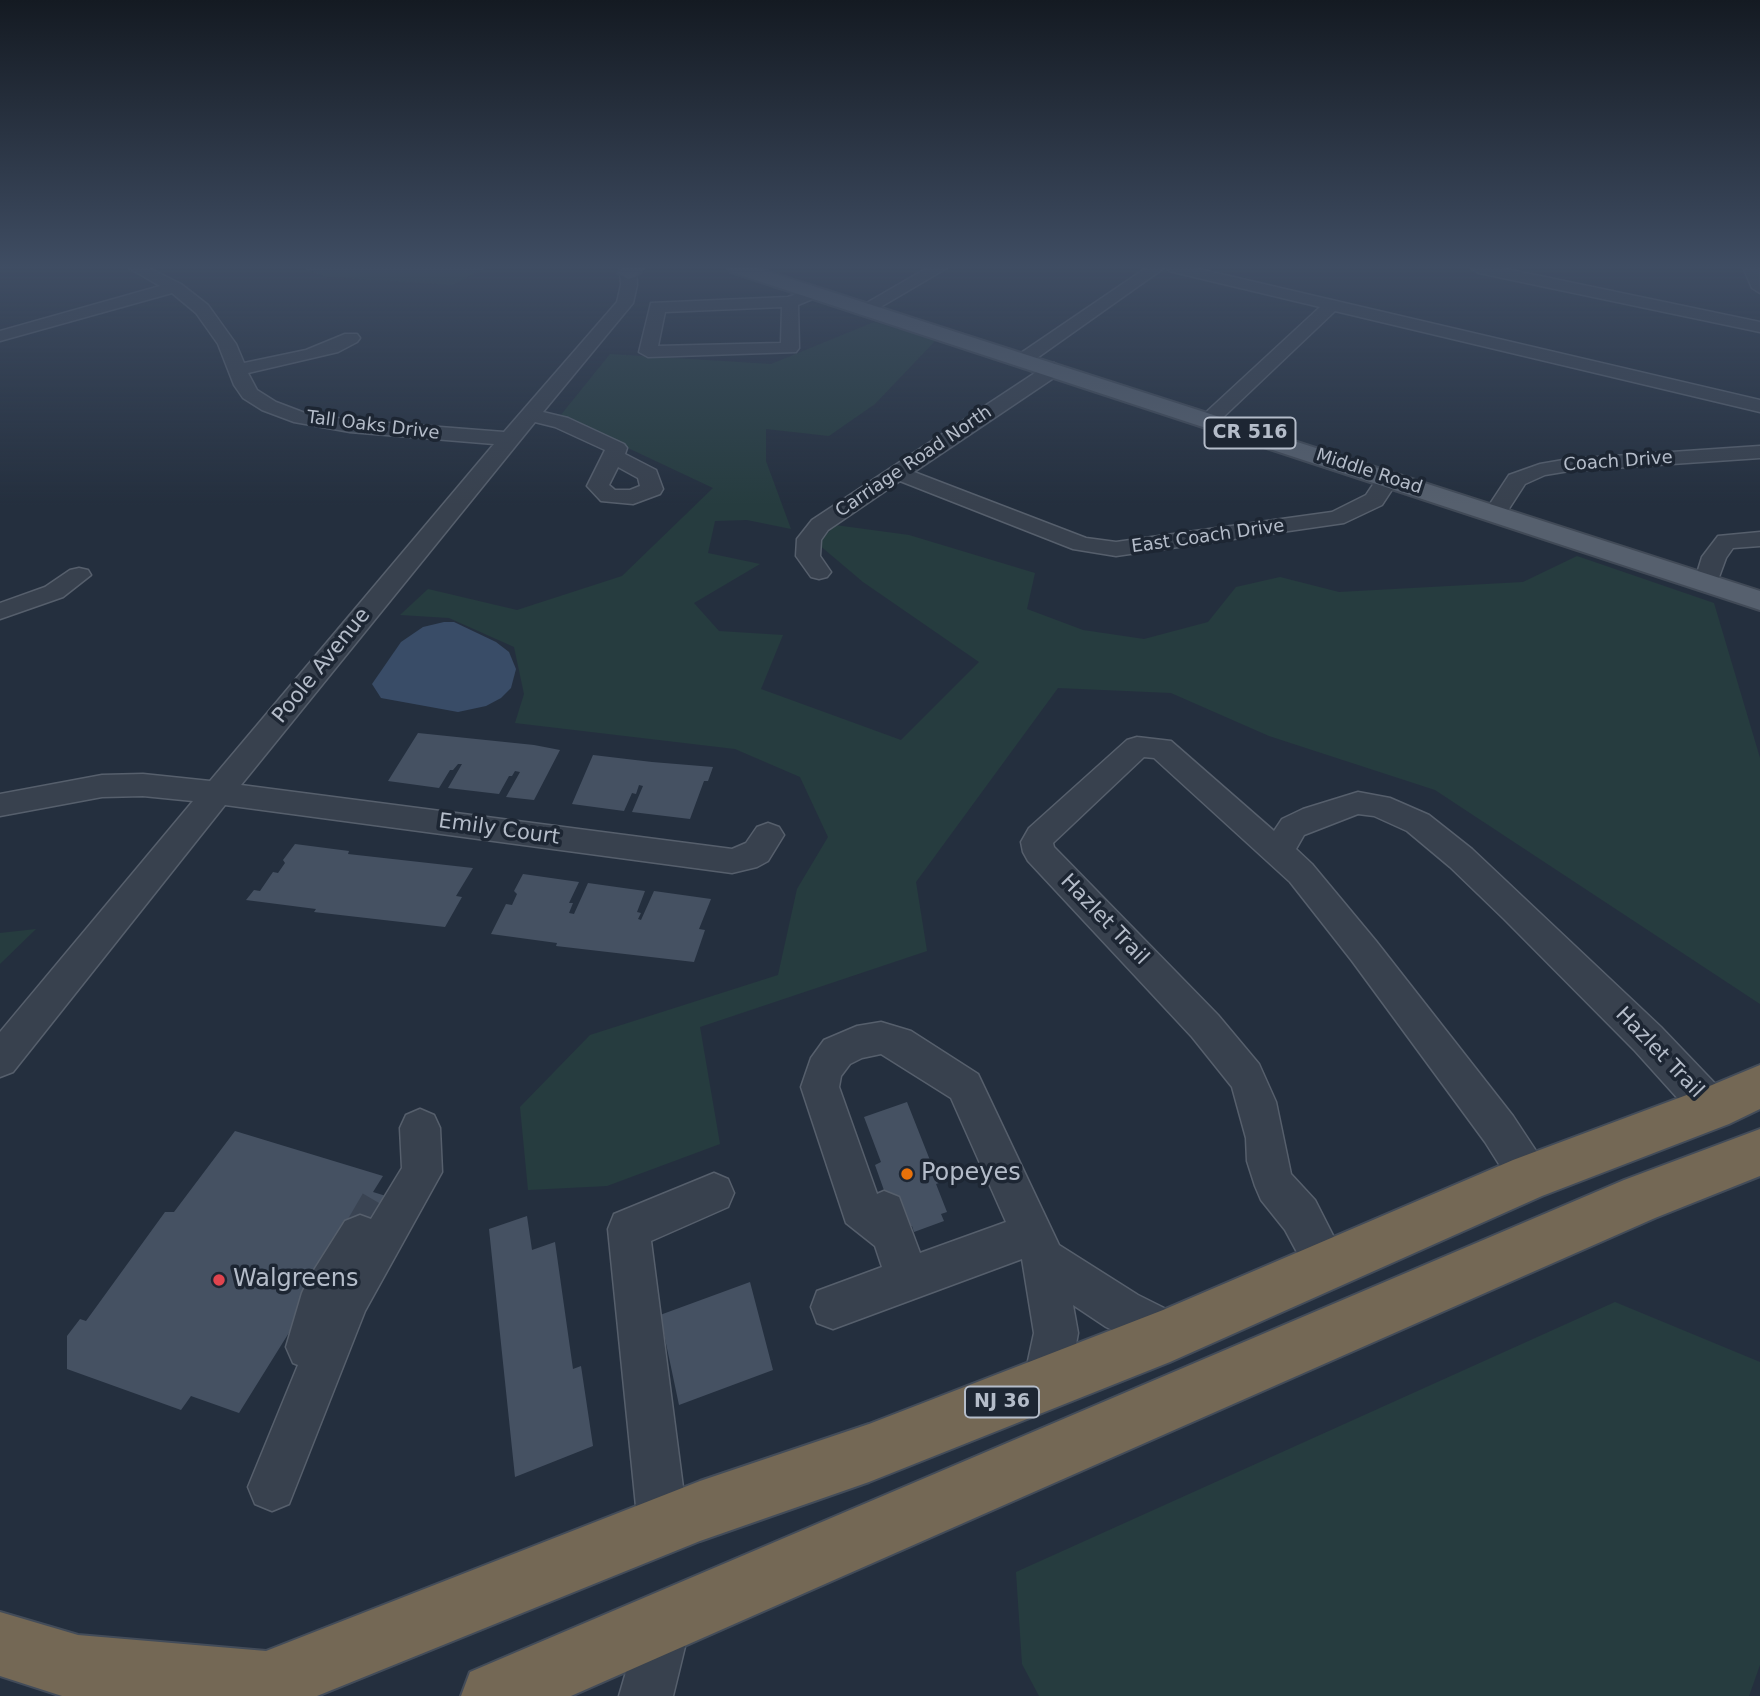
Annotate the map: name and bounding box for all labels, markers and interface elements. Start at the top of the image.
street label: Carriage Road North [832,402,996,522]
street label: Tall Oaks Drive [305,407,441,445]
road number: CR 516 [1204,418,1296,448]
street label: Middle Road [1313,445,1425,499]
street label: Coach Drive [1563,447,1673,477]
street label: East Coach Drive [1130,516,1286,558]
street label: Poole Avenue [268,603,376,729]
street label: Emily Court [437,809,561,851]
street label: Hazlet Trail [1055,869,1153,971]
street label: Hazlet Trail [1610,1002,1708,1104]
place label: Popeyes [921,1160,1021,1188]
marker: Popeyes [899,1166,915,1182]
place label: Walgreens [233,1266,358,1294]
marker: Walgreens [211,1272,227,1288]
road number: NJ 36 [965,1386,1039,1418]

